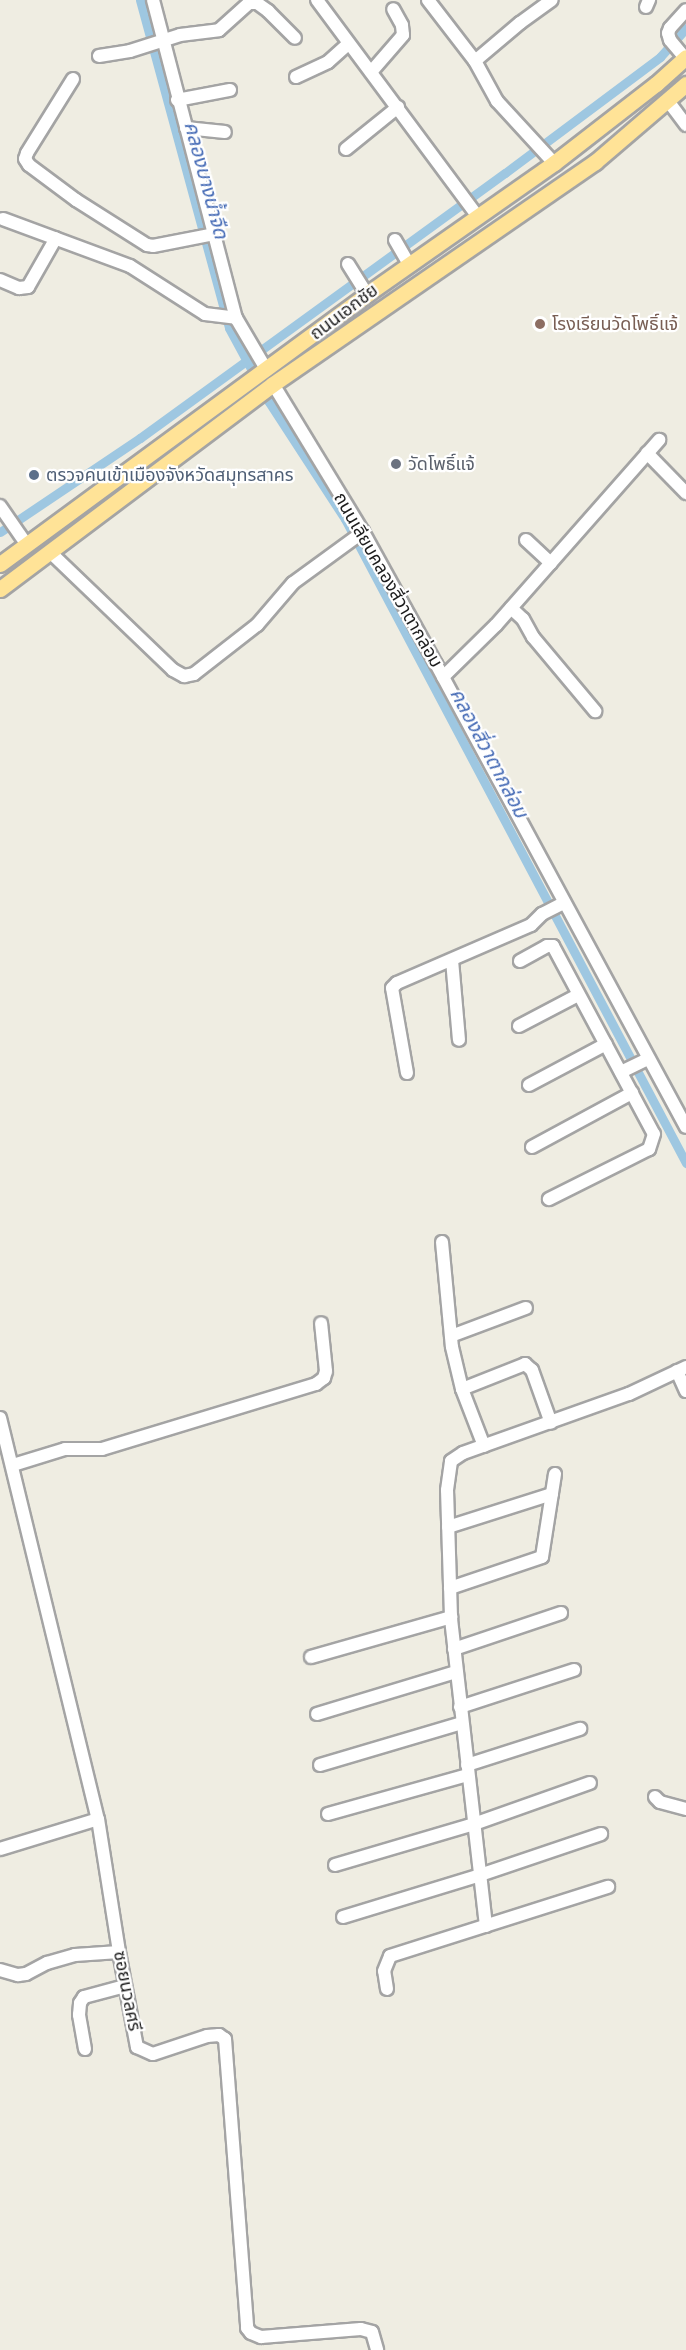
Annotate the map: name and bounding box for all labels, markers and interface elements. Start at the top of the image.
water label: คลองบางน้ำจืด [179,119,233,241]
street label: ถนนเอกชัย [306,279,382,345]
place label: โรงเรียนวัดโพธิ์แจ้ [552,313,678,335]
marker: โรงเรียนวัดโพธิ์แจ้ [533,317,547,331]
place label: วัดโพธิ์แจ้ [408,453,475,475]
marker: วัดโพธิ์แจ้ [389,457,403,471]
place label: ตรวจคนเข้าเมืองจังหวัดสมุทรสาคร [46,464,294,486]
marker: ตรวจคนเข้าเมืองจังหวัดสมุทรสาคร [27,468,41,482]
street label: ถนนเลียบคลองสี่วาตากล่อม [329,488,447,672]
water label: คลองสี่วาตากล่อม [445,684,533,822]
street label: ซอยนวลศรี [109,1949,145,2033]

